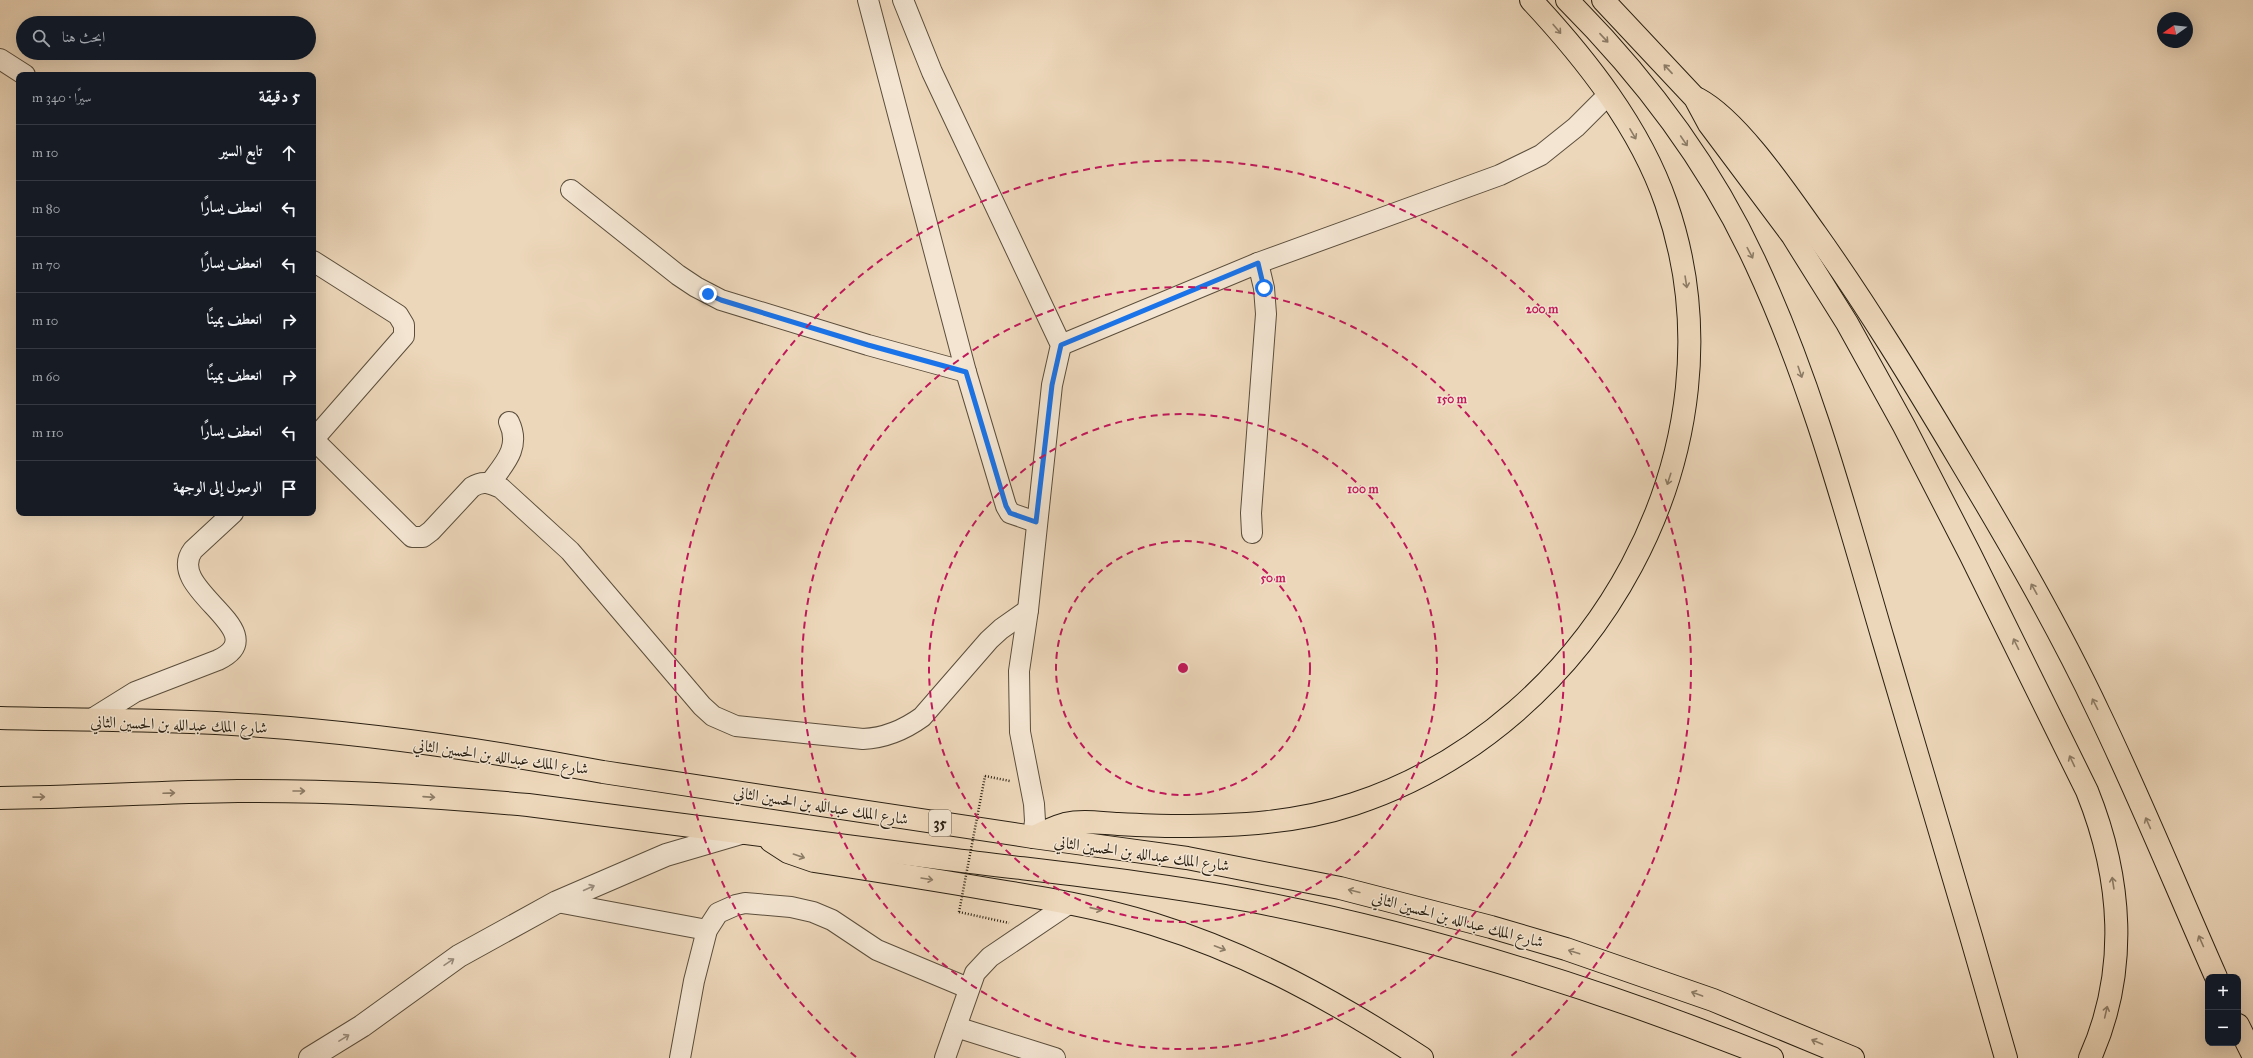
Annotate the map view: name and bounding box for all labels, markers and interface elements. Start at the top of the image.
north arrow [2157,12,2193,48]
search box [16,16,316,60]
one-way arrow [1552,24,1561,35]
icon: search [30,27,52,49]
text: ابحث هنا [62,28,105,46]
one-way arrow [1599,33,1608,43]
one-way arrow [1664,64,1673,74]
text: 5 دقيقة [259,86,300,107]
text: سيرًا · 340 m [32,90,92,106]
one-way arrow [1629,128,1637,140]
one-way arrow [1680,135,1688,146]
text: تابع السير [220,142,262,160]
icon: ahead [278,142,300,164]
text: 10 m [32,145,58,161]
text: انعطف يسارًا [200,198,262,216]
icon: left [278,198,300,220]
text: 80 m [32,201,60,217]
one-way arrow [1747,246,1754,258]
text: انعطف يسارًا [200,254,262,272]
icon: left [278,254,300,276]
text: 70 m [32,257,60,273]
one-way arrow [1682,275,1690,288]
route start [1255,279,1273,297]
route end [699,285,717,303]
text: 200 m [1526,302,1559,316]
text: انعطف يمينًا [207,310,262,328]
icon: right [278,310,300,332]
text: 10 m [32,313,58,329]
text: انعطف يمينًا [207,366,262,384]
icon: right [278,366,300,388]
one-way arrow [1797,366,1804,379]
text: 60 m [32,369,60,385]
text: 150 m [1437,392,1468,406]
text: انعطف يسارًا [200,422,262,440]
icon: left [278,422,300,444]
text: 110 m [32,425,64,441]
one-way arrow [1665,473,1672,486]
text: الوصول إلى الوجهة [173,478,262,496]
icon: arrive [278,478,300,500]
text: 100 m [1347,482,1380,496]
text: 50 m [1260,571,1287,585]
one-way arrow [2030,583,2037,595]
one-way arrow [2012,638,2019,650]
centre of rings [1176,661,1190,675]
one-way arrow [2090,698,2098,710]
street label: شارع الملك عبدالله بن الحسين الثاني [90,712,268,741]
street label: شارع الملك عبدالله بن الحسين الثاني [411,735,590,782]
one-way arrow [2068,755,2075,767]
street label: شارع الملك عبدالله بن الحسين الثاني [731,782,910,833]
one-way arrow [292,787,305,795]
one-way arrow [162,789,175,797]
one-way arrow [32,793,45,801]
one-way arrow [422,793,435,800]
road number: 35 [929,810,951,836]
one-way arrow [2144,817,2151,829]
street label: شارع الملك عبدالله بن الحسين الثاني [1052,832,1231,879]
one-way arrow [792,853,805,860]
one-way arrow [920,875,933,883]
one-way arrow [2109,877,2117,890]
one-way arrow [582,884,594,891]
one-way arrow [1348,887,1361,895]
street label: شارع الملك عبدالله بن الحسين الثاني [1369,887,1546,955]
one-way arrow [1089,905,1102,913]
one-way arrow [2196,936,2204,948]
one-way arrow [1213,945,1225,953]
one-way arrow [1567,948,1580,955]
one-way arrow [444,958,455,966]
map controls [2205,974,2241,1046]
button: + [2205,974,2241,1010]
one-way arrow [1691,990,1703,998]
one-way arrow [2102,1006,2110,1019]
button: − [2205,1010,2241,1046]
one-way arrow [338,1033,350,1041]
one-way arrow [1812,1038,1824,1046]

